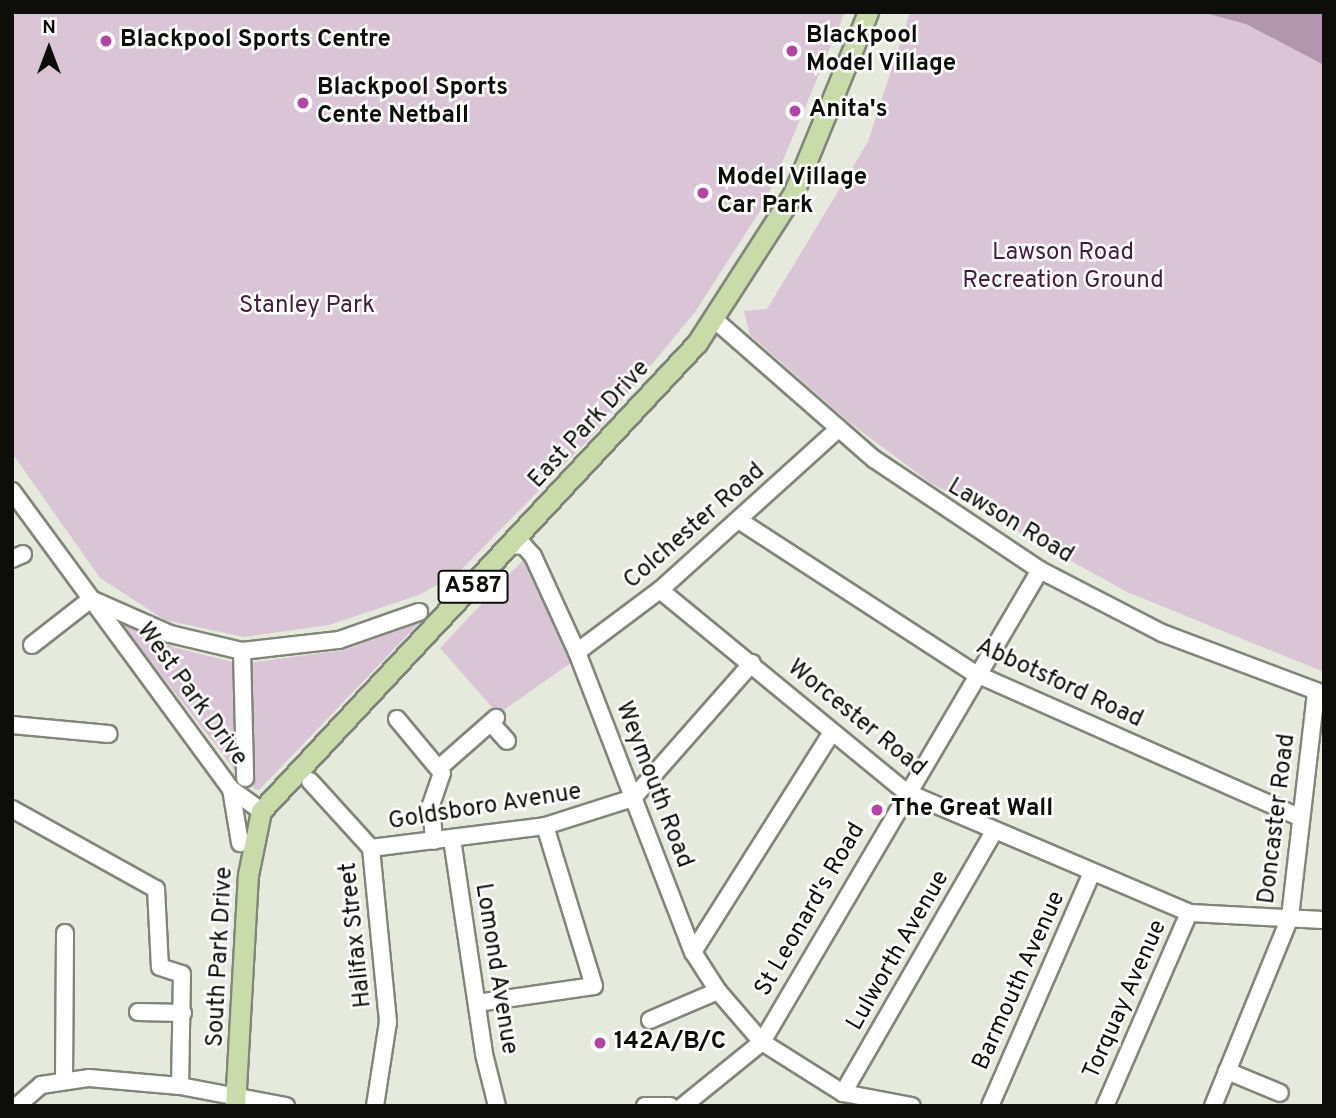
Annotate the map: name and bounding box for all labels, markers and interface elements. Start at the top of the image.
north arrow [14,14,84,84]
text: N [42,16,56,40]
place label: Blackpool Model Village [806,23,957,79]
place label: Blackpool Sports Centre [120,27,391,55]
marker: Blackpool Sports Centre [98,33,114,49]
marker: Blackpool Model Village [784,43,800,59]
place label: Blackpool Sports Cente Netball [317,75,508,131]
marker: Blackpool Sports Cente Netball [295,95,311,111]
place label: Anita's [809,97,888,125]
marker: Anita's [787,103,803,119]
place label: Model Village Car Park [717,165,868,221]
marker: Model Village Car Park [695,185,711,201]
park label: Lawson Road Recreation Ground [962,240,1164,296]
park label: Stanley Park [239,293,375,321]
street label: East Park Drive [523,355,657,495]
street label: Colchester Road [619,458,771,596]
street label: Lawson Road [942,473,1078,571]
road number: A587 [436,568,510,607]
street label: West Park Drive [129,618,253,772]
street label: Abbotsford Road [971,633,1147,735]
street label: Worcester Road [781,654,931,784]
street label: Weymouth Road [608,698,698,872]
street label: Doncaster Road [1253,732,1303,906]
street label: Goldsboro Avenue [386,778,584,838]
place label: The Great Wall [891,796,1053,824]
marker: The Great Wall [869,802,885,818]
street label: St Leonard's Road [750,818,872,1002]
street label: Halifax Street [335,861,379,1009]
street label: Lulworth Avenue [841,865,957,1037]
street label: South Park Drive [202,866,240,1048]
street label: Lomond Avenue [467,881,523,1057]
street label: Barmouth Avenue [967,887,1073,1075]
street label: Torquay Avenue [1078,915,1174,1085]
place label: 142A/B/C [614,1029,726,1057]
marker: 142A/B/C [592,1035,608,1051]

